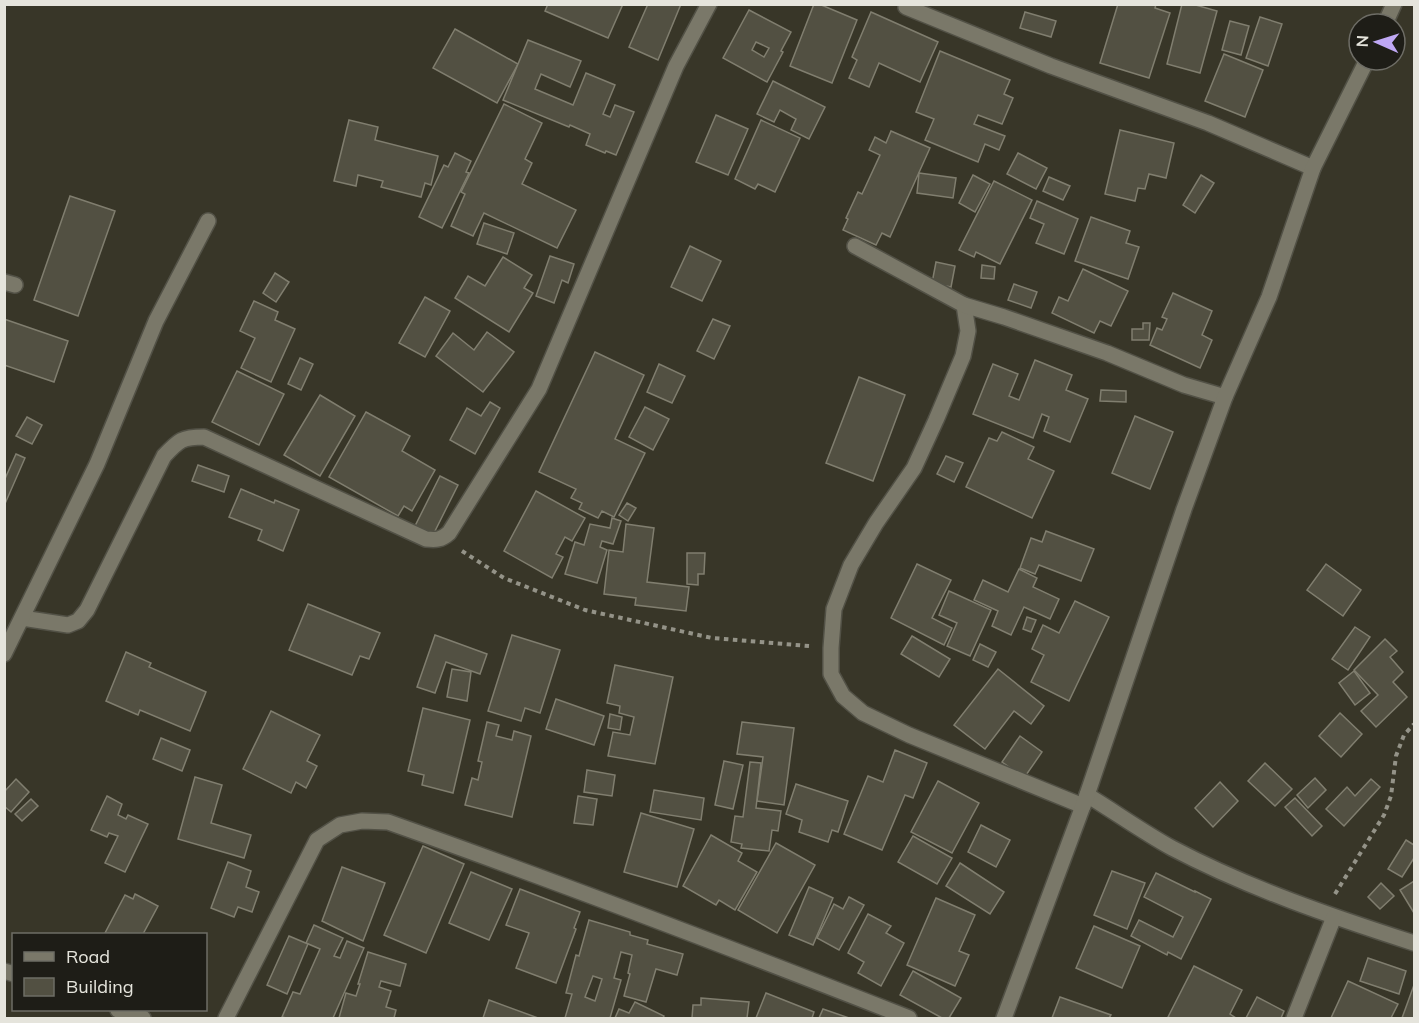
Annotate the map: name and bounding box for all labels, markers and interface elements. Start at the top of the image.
north arrow [1347,12,1407,72]
text: N [1352,35,1372,48]
legend [12,933,207,1011]
text: Road [66,945,110,968]
text: Building [66,975,134,998]

